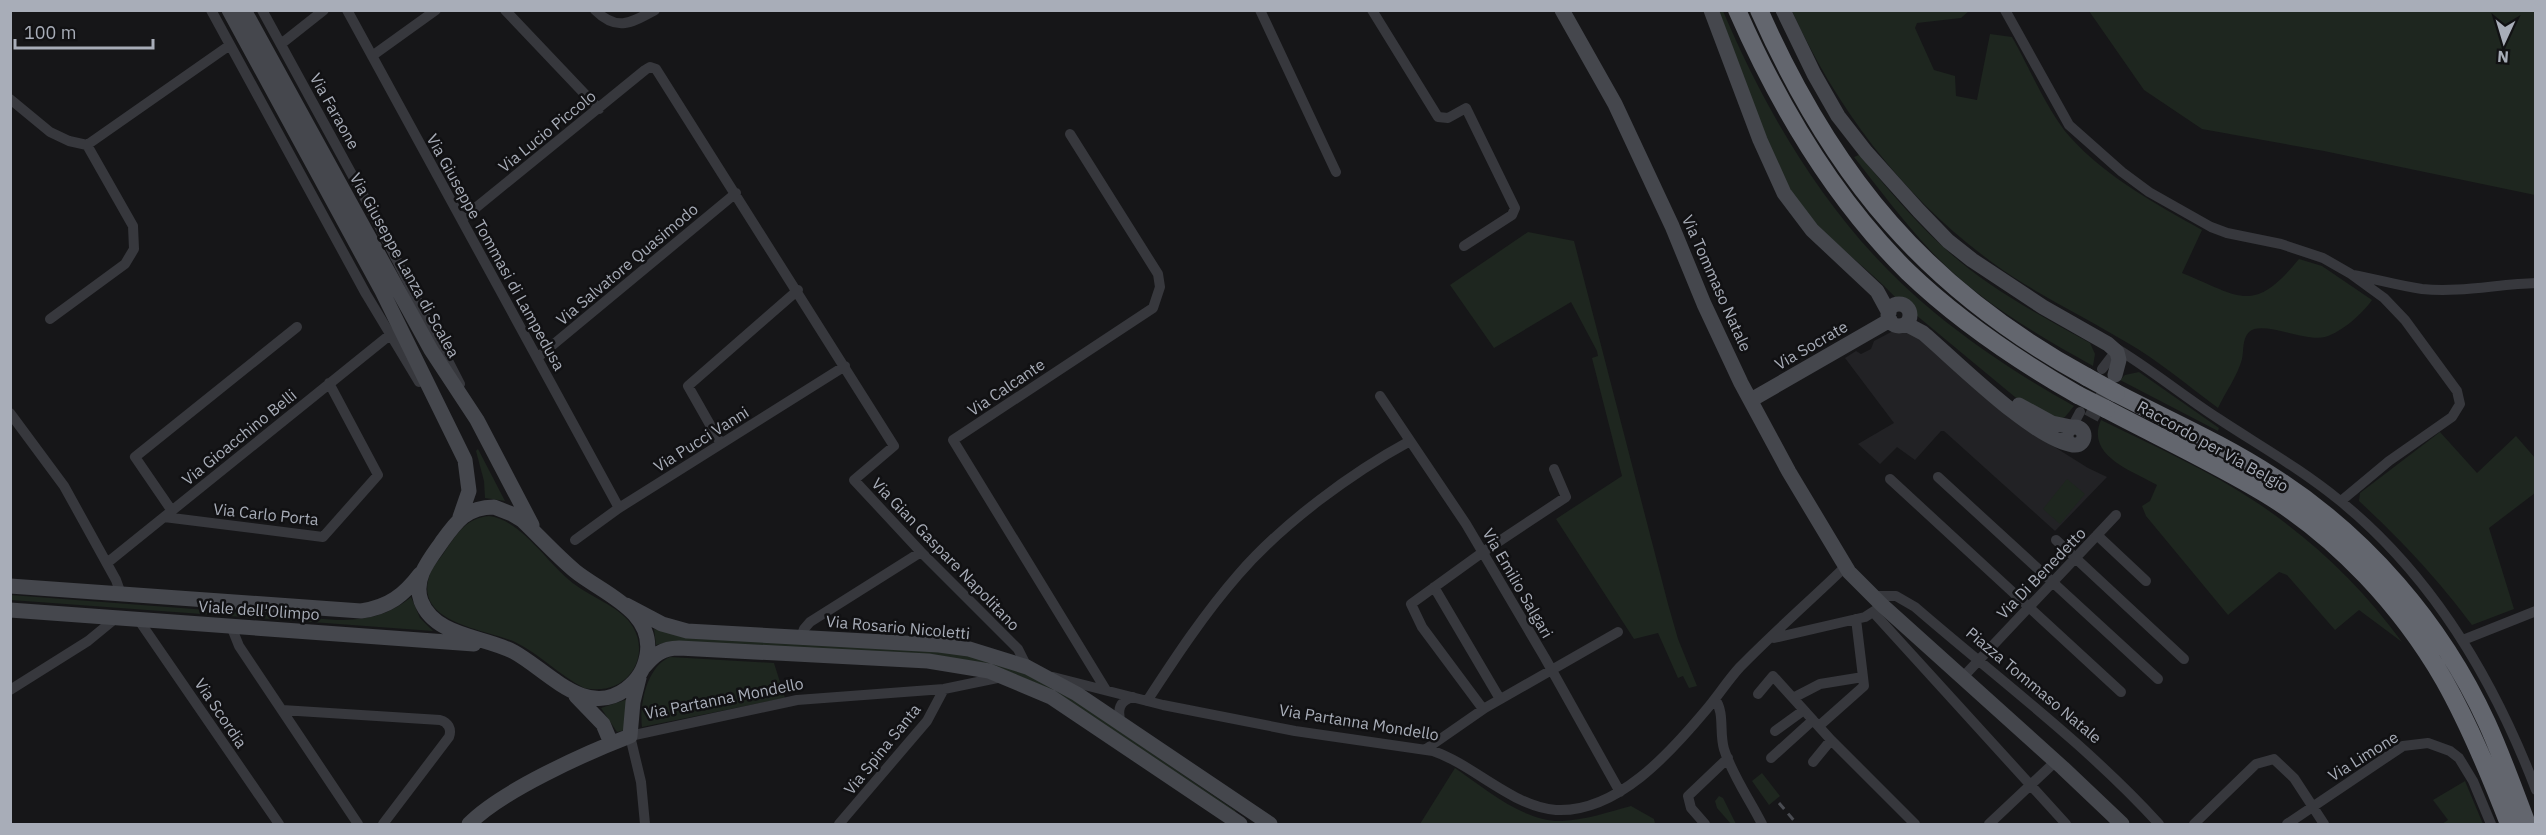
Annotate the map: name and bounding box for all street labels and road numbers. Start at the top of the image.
street label: Via Faraone [306,69,364,153]
street label: Via Lucio Piccolo [494,86,600,176]
street label: Via Giuseppe Tommasi di Lampedusa [422,130,570,374]
street label: Via Giuseppe Lanza di Scalea [346,169,464,361]
street label: Via Salvatore Quasimodo [552,199,702,329]
street label: Via Tommaso Natale [1678,212,1756,355]
street label: Via Socrate [1771,316,1851,374]
street label: Via Calcante [964,354,1049,420]
street label: Via Gioacchino Belli [178,385,300,489]
street label: Raccordo per Via Belgio [2134,396,2292,496]
street label: Via Pucci Vanni [650,402,752,476]
street label: Via Gian Gaspare Napolitano [868,473,1024,635]
street label: Via Carlo Porta [212,499,320,530]
street label: Via Di Benedetto [1992,523,2090,623]
street label: Via Emilio Salgari [1478,525,1558,641]
street label: Viale dell'Olimpo [198,596,320,624]
street label: Via Rosario Nicoletti [825,611,971,643]
street label: Piazza Tommaso Natale [1962,622,2106,748]
street label: Via Partanna Mondello [643,673,805,723]
street label: Via Scordia [190,674,252,752]
street label: Via Spina Santa [839,699,925,798]
street label: Via Partanna Mondello [1278,699,1440,745]
street label: Via Limone [2324,727,2402,785]

